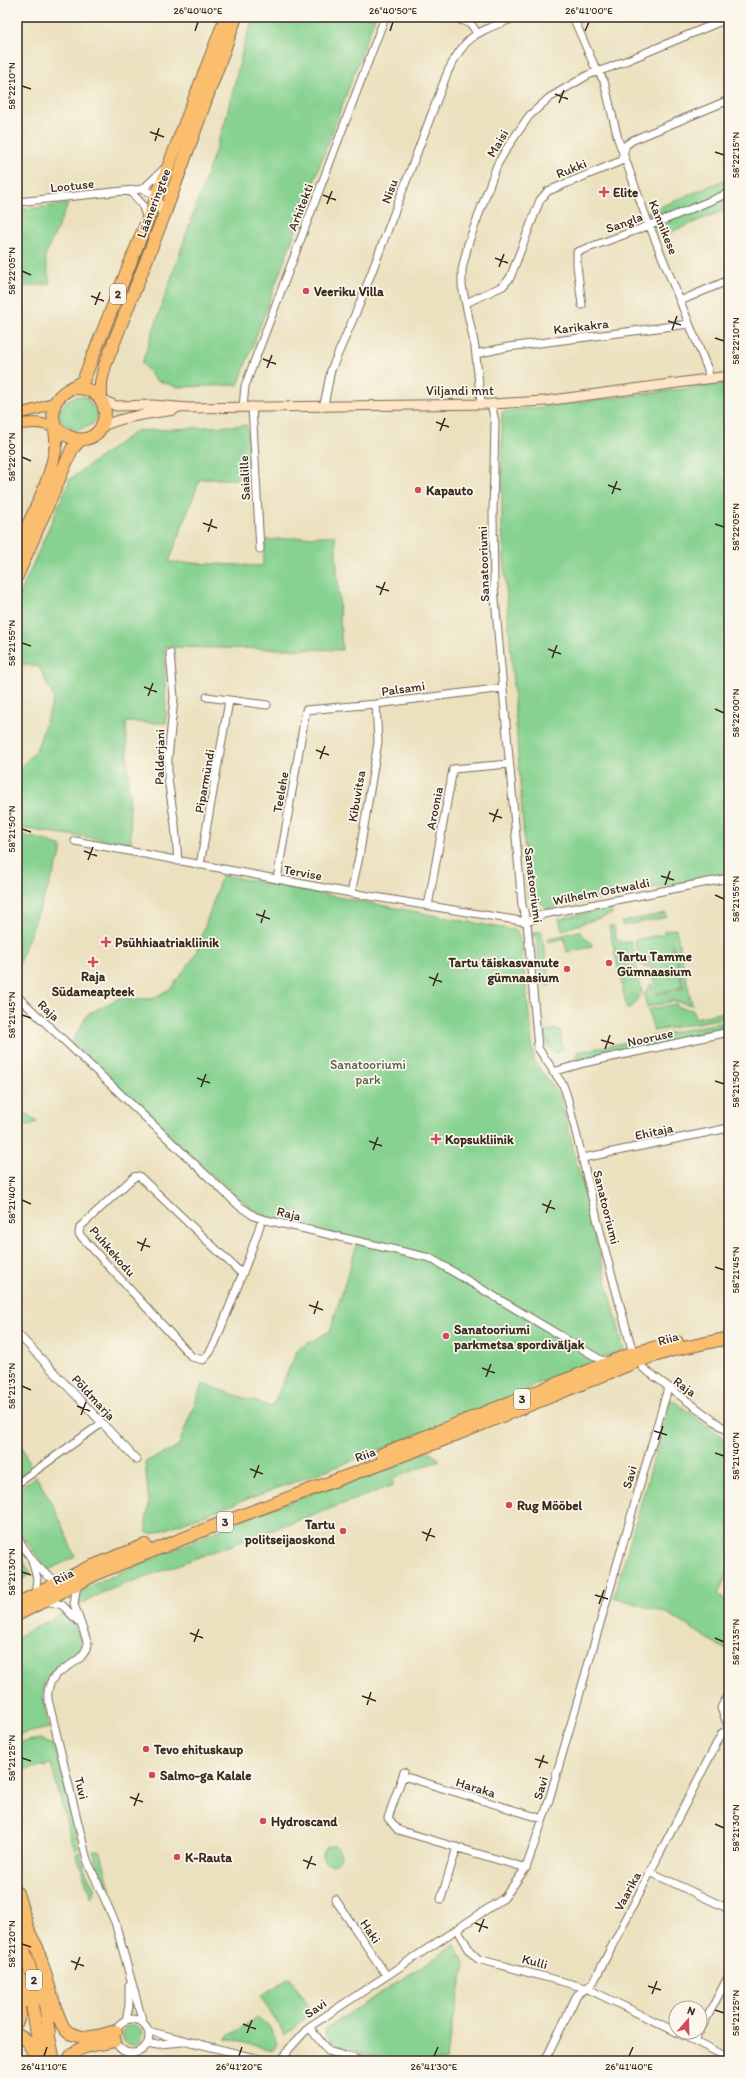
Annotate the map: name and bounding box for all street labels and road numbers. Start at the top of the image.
street label: Maisi [483,127,511,160]
street label: Rukki [554,156,589,181]
street label: Lääneringtee [133,166,174,240]
street label: Lootuse [49,176,95,195]
street label: Nisu [378,177,401,206]
street label: Arhitekti [285,181,316,233]
street label: Kannikese [646,198,681,257]
street label: Sangla [604,209,645,236]
road number: 2 [110,284,126,304]
street label: Karikakra [553,316,610,337]
street label: Viljandi mnt [426,383,494,398]
street label: Saialille [236,455,253,501]
street label: Sanatooriumi [475,526,492,602]
street label: Palsami [380,678,426,699]
street label: Palderjani [152,729,167,785]
street label: Piparmündi [191,748,217,814]
street label: Kibuvitsa [345,769,368,823]
street label: Teelehe [270,771,291,814]
street label: Aroonia [423,785,446,831]
street label: Sanatooriumi [521,846,546,924]
street label: Tervise [282,862,323,883]
street label: Wilhelm Ostwaldi [551,875,651,908]
street label: Raja [35,997,63,1025]
street label: Nooruse [626,1025,674,1050]
street label: Ehitaja [634,1120,675,1143]
street label: Sanatooriumi [590,1168,623,1246]
street label: Raja [275,1203,303,1224]
street label: Puhkekodu [87,1223,139,1280]
street label: Riia [656,1328,681,1349]
street label: Põldmarja [69,1371,119,1424]
street label: Raja [670,1373,699,1400]
road number: 3 [514,1389,530,1409]
street label: Riia [353,1444,378,1465]
street label: Savi [619,1464,640,1490]
road number: 3 [217,1512,233,1532]
street label: Riia [50,1565,76,1588]
street label: Haraka [454,1774,498,1801]
street label: Tuvi [72,1775,91,1801]
street label: Savi [530,1775,551,1801]
street label: Vaarika [611,1869,644,1913]
street label: Haki [357,1916,384,1946]
street label: Kulli [520,1951,549,1972]
road number: 2 [26,1970,42,1990]
street label: Savi [301,1996,329,2021]

